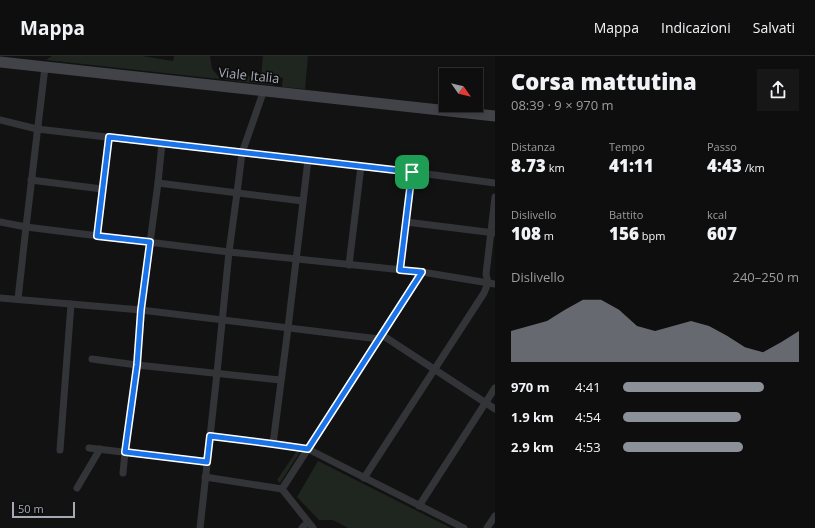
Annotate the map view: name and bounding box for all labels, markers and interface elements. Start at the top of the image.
text: Mappa [20,15,85,41]
text: Mappa [594,18,639,37]
text: Indicazioni [661,18,731,37]
text: Salvati [753,18,795,37]
street label: Viale Italia [217,63,281,87]
text: Corsa mattutina [511,66,697,96]
north arrow [439,68,483,112]
map controls [439,68,483,112]
button: share [757,69,799,111]
text: 08:39 · 9 × 970 m [511,96,614,114]
text: Distanza [511,139,555,154]
text: Tempo [609,139,645,154]
text: Passo [707,139,737,154]
text: 8.73 [511,154,546,177]
text: 41:11 [609,154,654,177]
text: 4:43 [707,154,742,177]
pin [395,155,429,189]
text: km [546,160,565,175]
text: /km [742,160,765,175]
icon: arrive [401,161,423,183]
text: Dislivello [511,207,556,222]
text: Battito [609,207,643,222]
text: kcal [707,207,727,222]
text: 108 [511,222,541,245]
text: 156 [609,222,639,245]
text: 607 [707,222,737,245]
text: m [541,228,554,243]
text: bpm [639,228,665,243]
text: Dislivello [511,268,565,286]
text: 240–250 m [732,268,799,286]
text: 970 m [511,378,549,396]
text: 4:41 [575,378,601,396]
text: 1.9 km [511,408,554,426]
text: 4:54 [575,408,601,426]
text: 2.9 km [511,438,554,456]
text: 4:53 [575,438,601,456]
scale bar [12,500,75,519]
text: 50 m [18,501,44,516]

